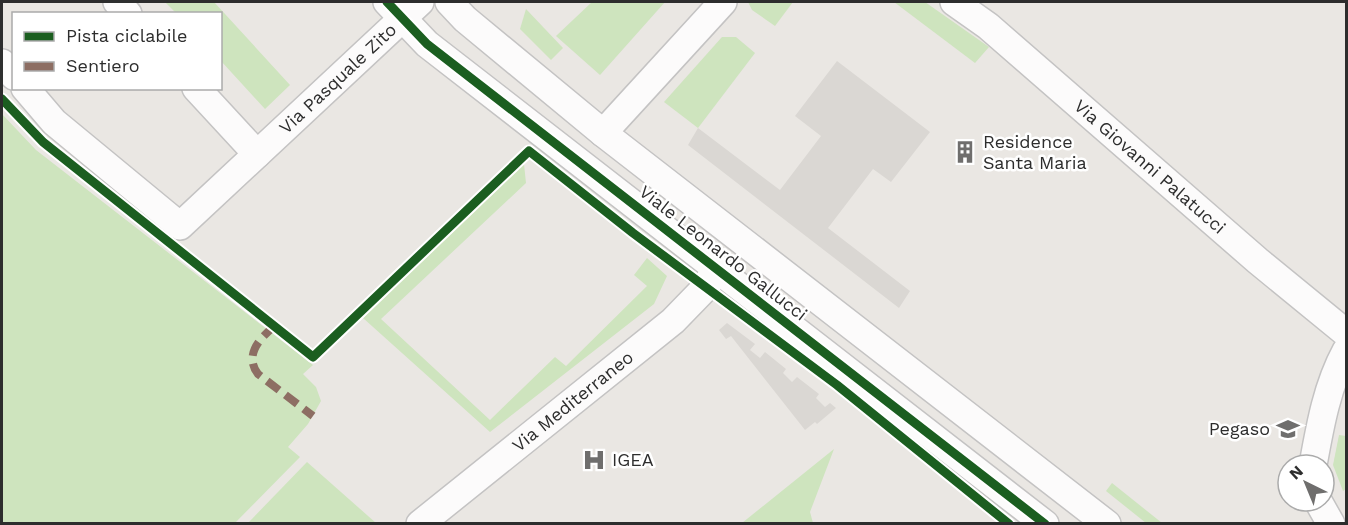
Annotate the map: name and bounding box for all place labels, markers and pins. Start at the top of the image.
place label: Residence Santa Maria [983,131,1087,173]
building icon: Residence Santa Maria [952,139,978,165]
school or university icon: Pegaso [1275,416,1301,442]
place label: Pegaso [1209,418,1270,439]
hospital icon: IGEA [581,447,607,473]
place label: IGEA [612,449,654,470]

